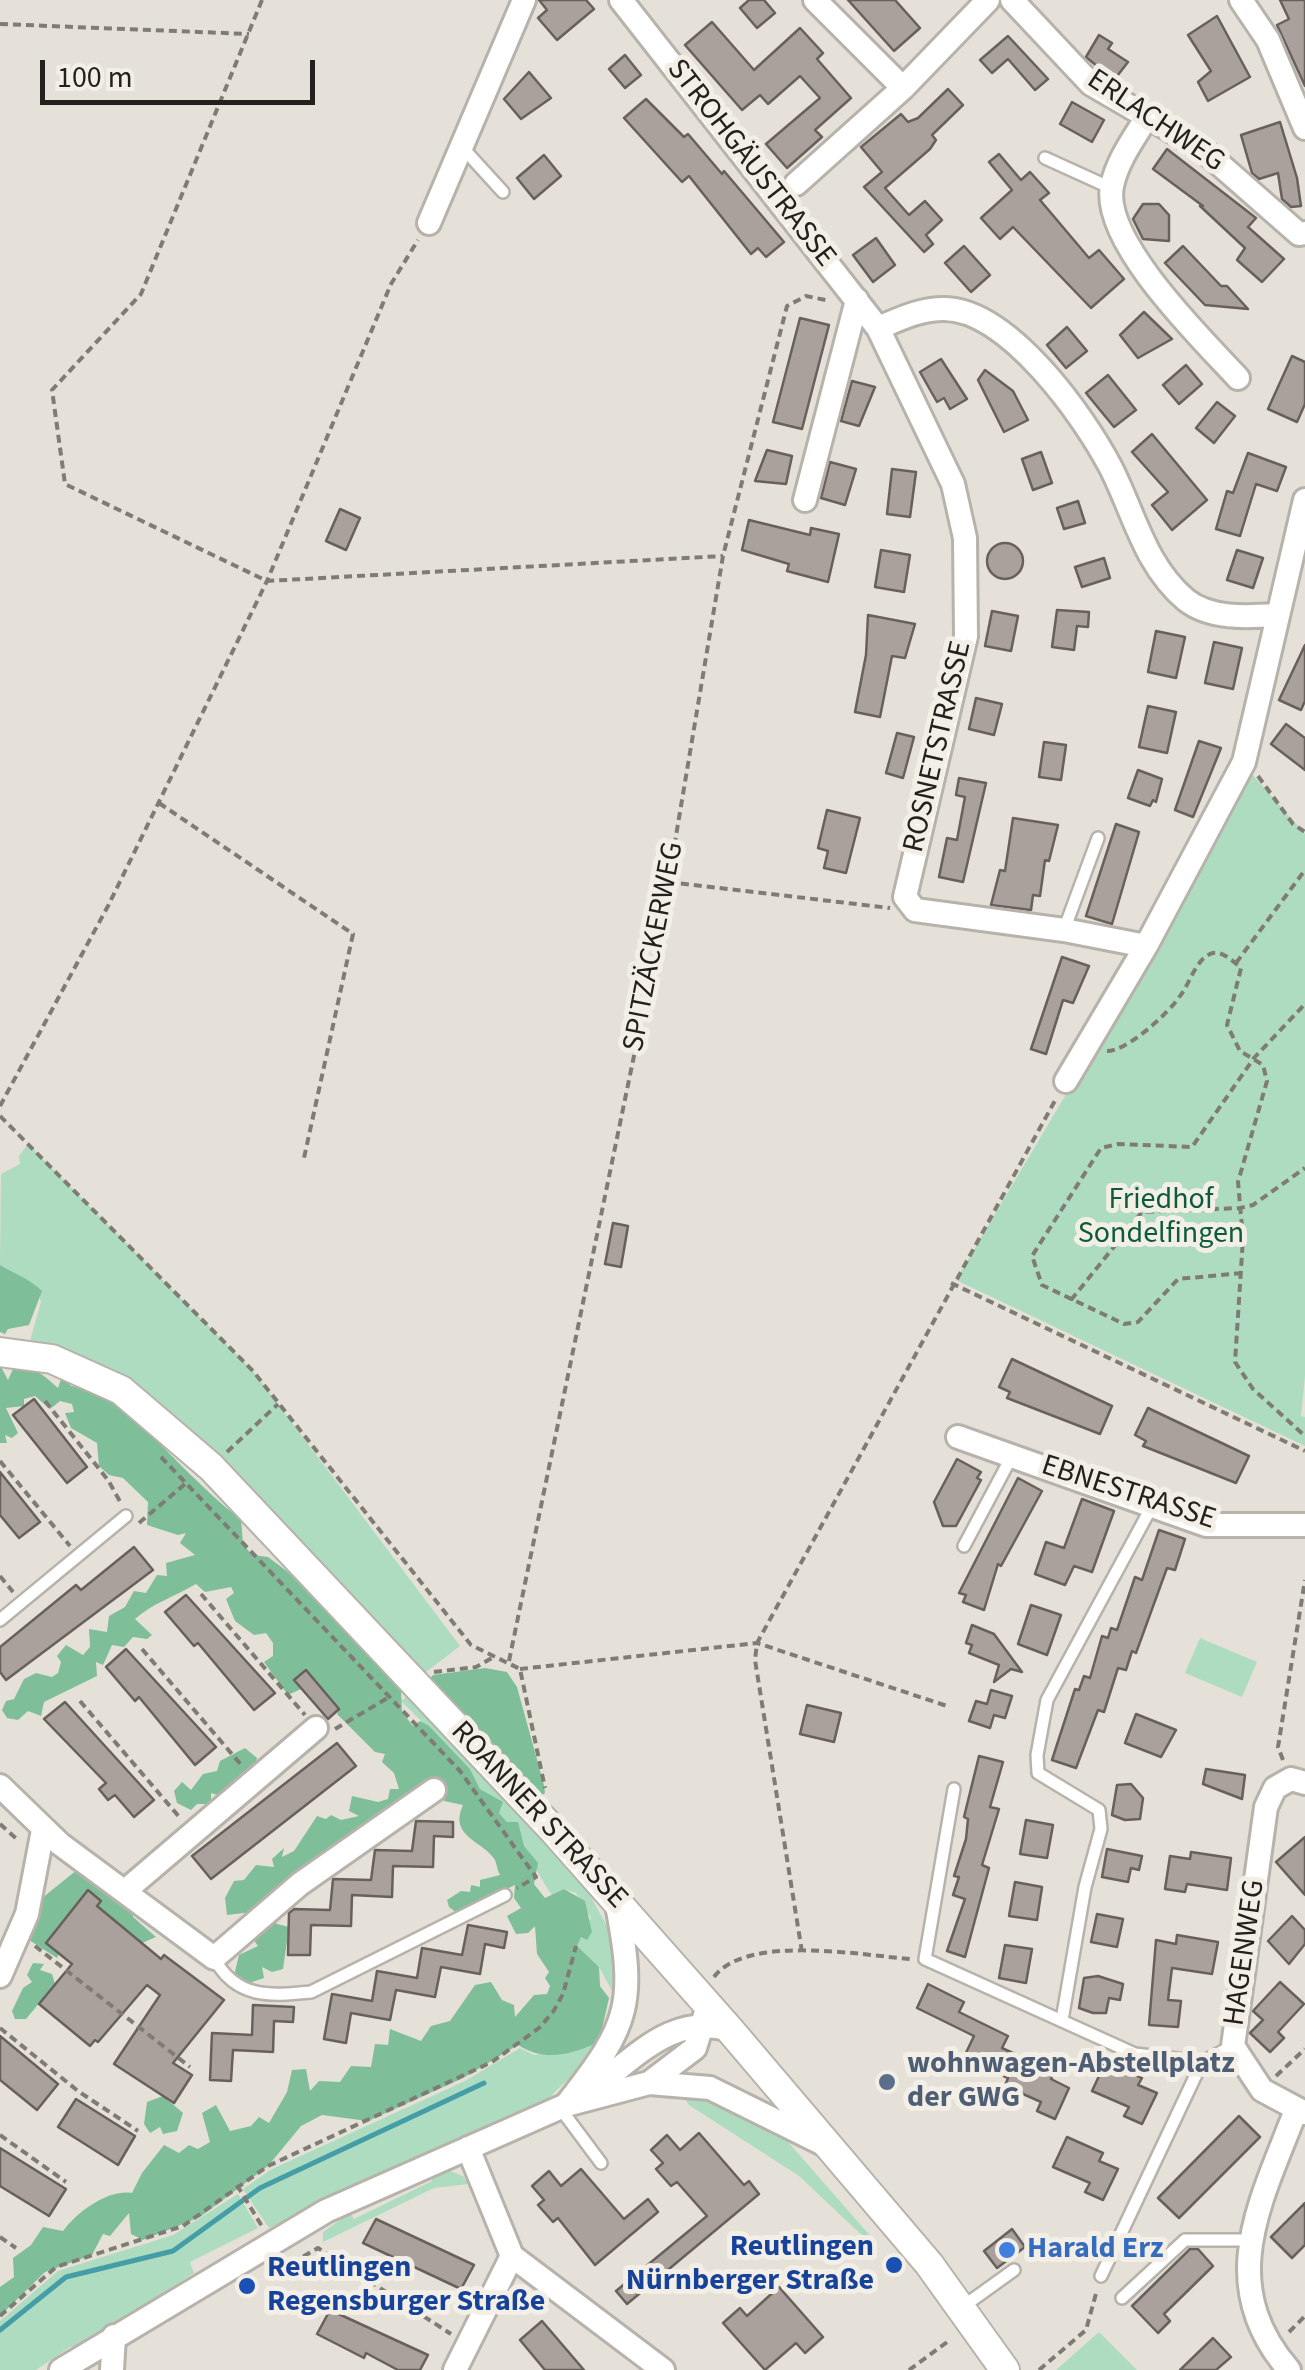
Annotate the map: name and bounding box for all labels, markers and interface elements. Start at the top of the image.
scale bar [45,40,320,102]
street label: STROHGÄUSTRASSE [658,53,842,275]
text: 100 m [57,56,133,99]
street label: ERLACHWEG [1079,63,1231,181]
street label: ROSNETSTRASSE [897,638,981,856]
street label: SPITZÄCKERWEG [617,839,693,1055]
park label: Friedhof Sondelfingen [1078,1183,1244,1254]
street label: EBNESTRASSE [1036,1449,1220,1539]
street label: ROANNER STRASSE [442,1715,634,1917]
street label: HAGENWEG [1218,1878,1274,2028]
place label: wohnwagen-Abstellplatz der GWG [907,2047,1235,2118]
marker: wohnwagen-Abstellplatz der GWG [876,2071,898,2093]
place label: Reutlingen Nürnberger Straße [626,2230,874,2300]
place label: Harald Erz [1027,2232,1164,2268]
marker: Harald Erz [996,2239,1018,2261]
place label: Reutlingen Regensburger Straße [267,2251,545,2322]
marker: Reutlingen Nürnberger Straße [883,2254,905,2276]
marker: Reutlingen Regensburger Straße [236,2275,258,2297]

